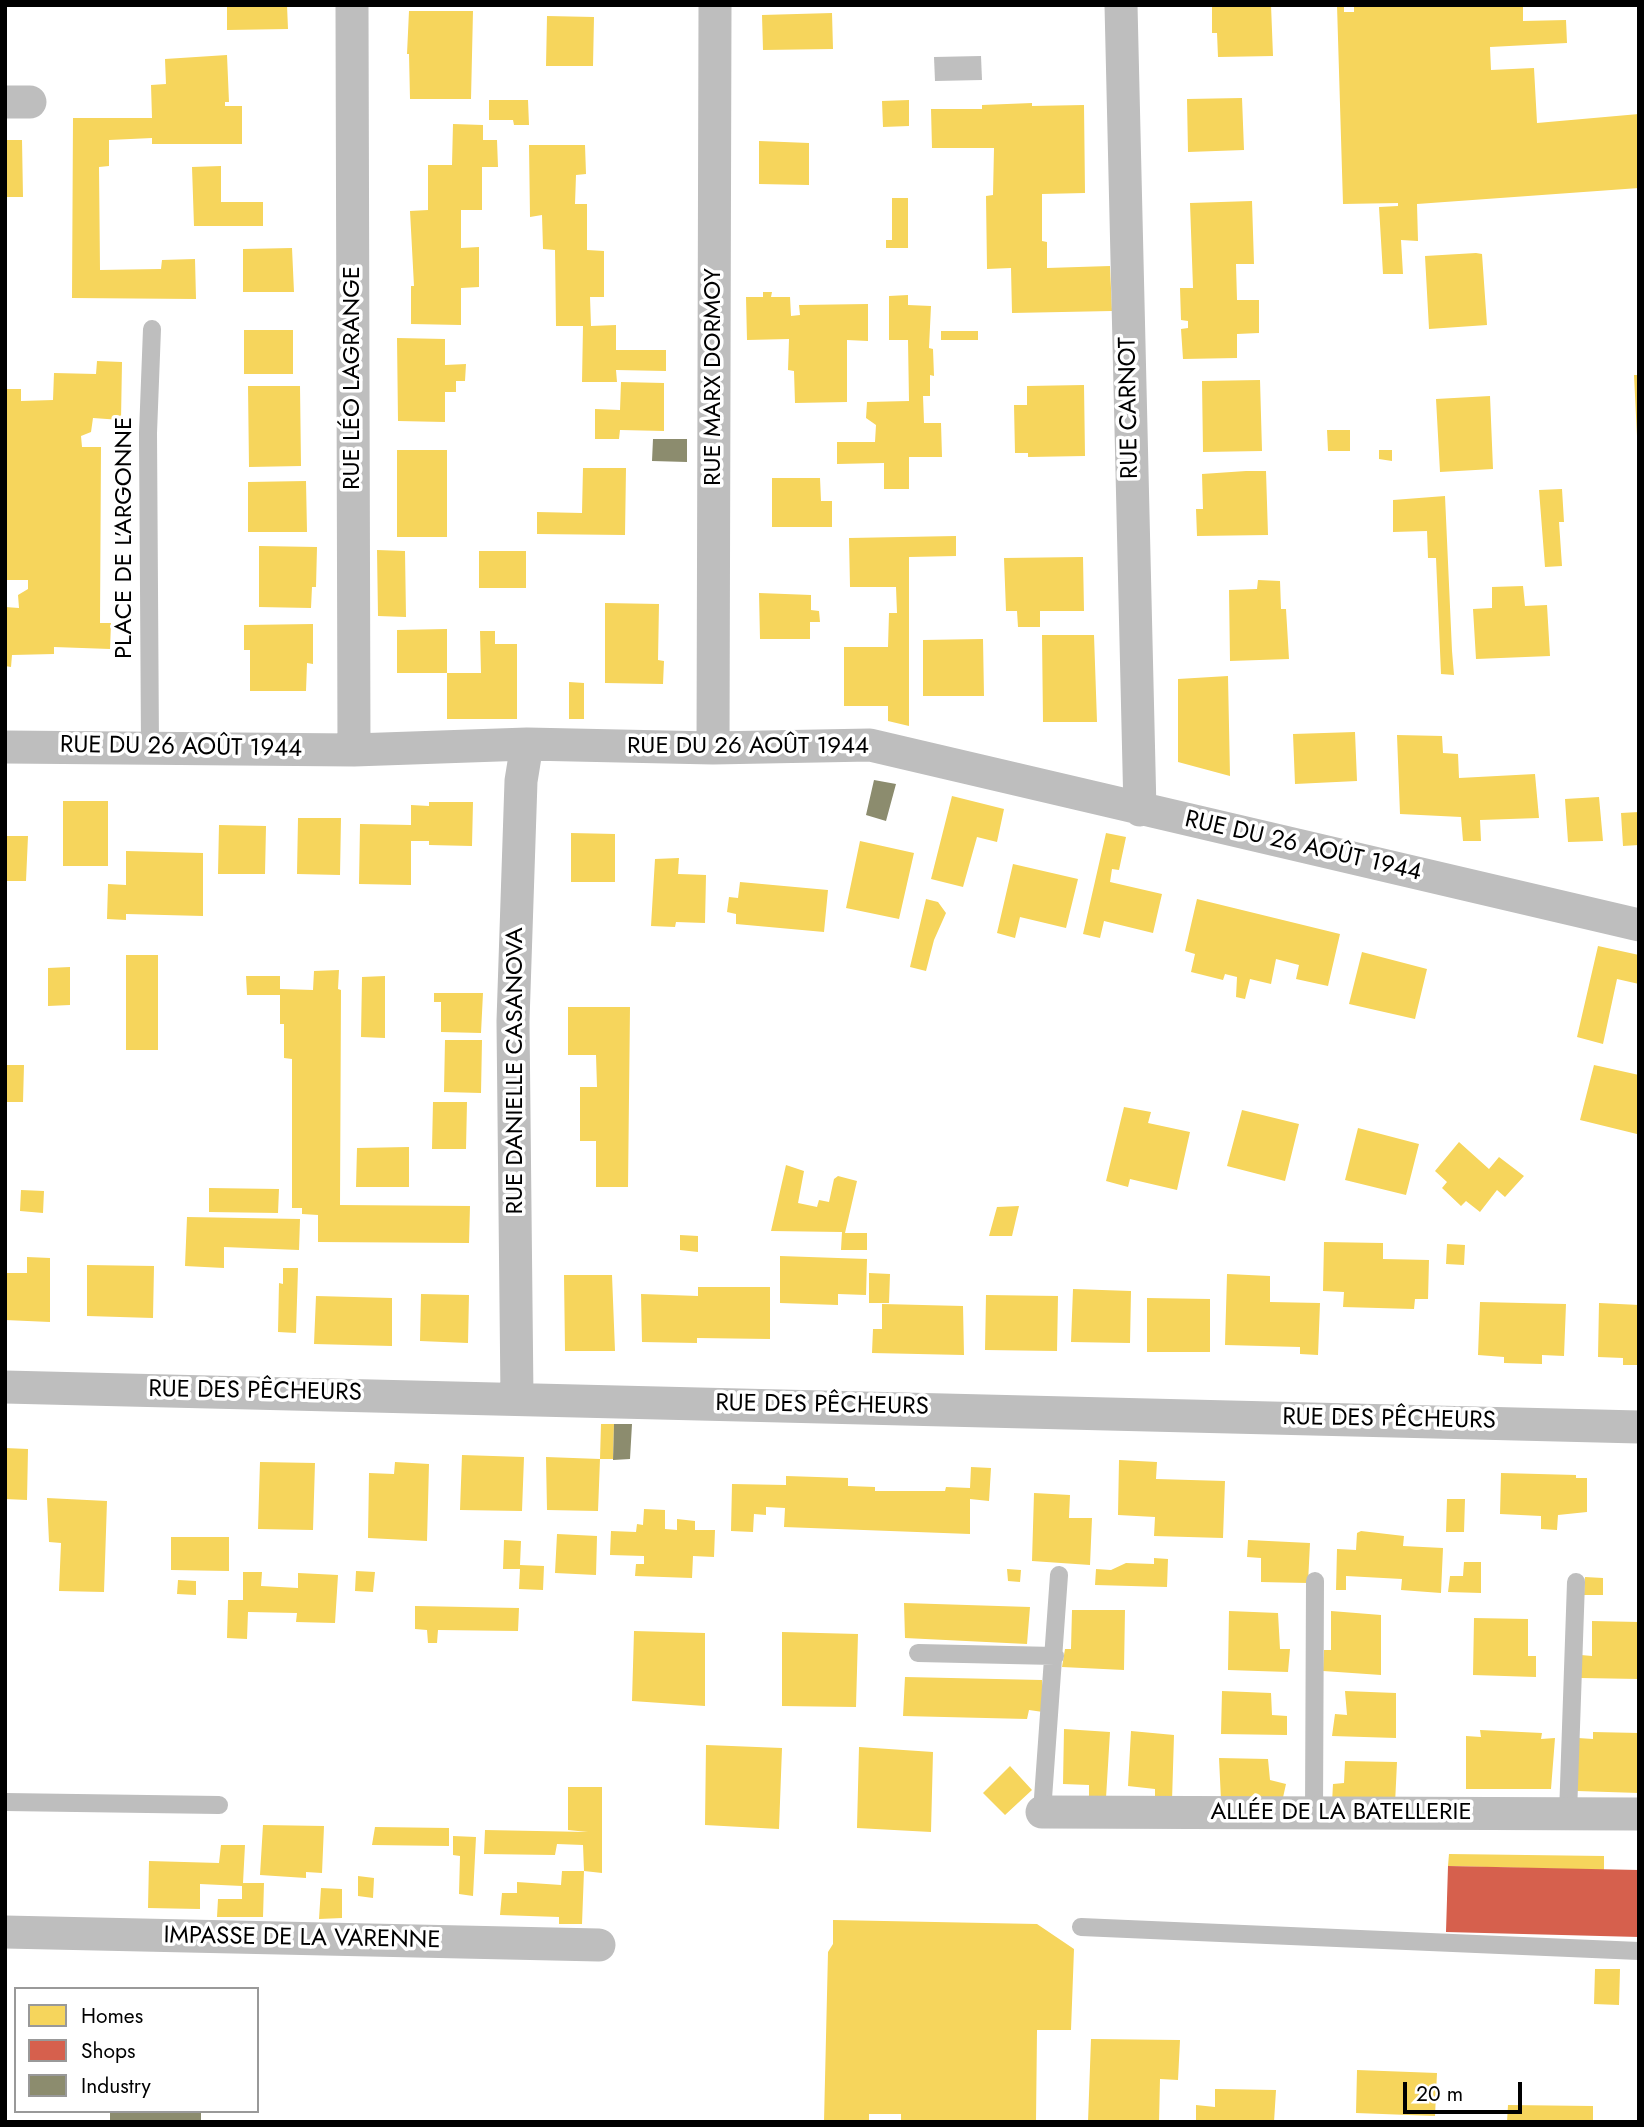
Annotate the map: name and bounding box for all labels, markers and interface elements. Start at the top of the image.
street label: RUE LÉO LAGRANGE [339,266,367,490]
street label: RUE MARX DORMOY [700,268,728,486]
street label: RUE CARNOT [1114,337,1146,479]
street label: PLACE DE L’ARGONNE [111,417,139,659]
street label: RUE DU 26 AOÛT 1944 [60,731,302,765]
street label: RUE DU 26 AOÛT 1944 [627,733,869,761]
street label: RUE DU 26 AOÛT 1944 [1182,806,1424,888]
street label: RUE DANIELLE CASANOVA [502,927,530,1215]
street label: RUE DES PÊCHEURS [148,1376,362,1408]
street label: RUE DES PÊCHEURS [715,1390,929,1422]
street label: RUE DES PÊCHEURS [1282,1404,1496,1436]
street label: ALLÉE DE LA BATELLERIE [1210,1799,1472,1827]
street label: IMPASSE DE LA VARENNE [163,1922,441,1956]
legend [14,1987,259,2113]
text: Homes [81,2001,143,2031]
text: Shops [81,2036,135,2066]
scale bar [1406,2068,1525,2112]
text: Industry [81,2071,151,2101]
text: 20 m [1416,2079,1463,2109]

